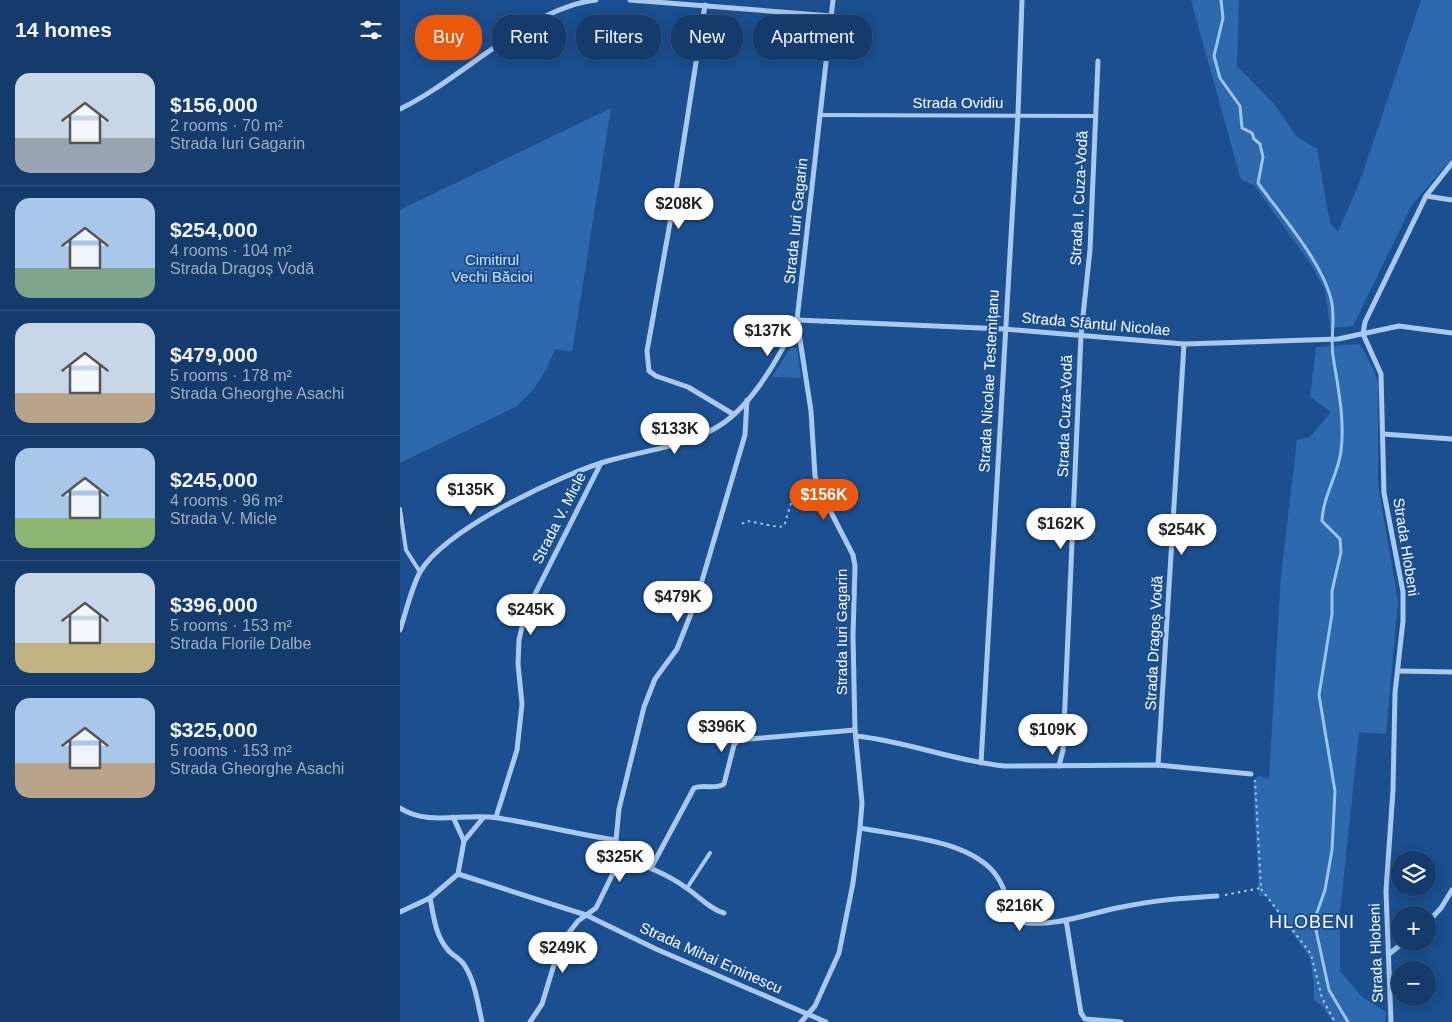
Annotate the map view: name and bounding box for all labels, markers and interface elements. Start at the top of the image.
chip: Buy [415,15,482,60]
chip: Rent [492,15,566,60]
chip: Filters [576,15,661,60]
chip: New [671,15,743,60]
chip: Apartment [753,15,872,60]
icon: filters [357,16,385,44]
text: 14 homes [15,18,112,41]
icon: home [55,93,115,153]
text: $156,000 [170,93,258,116]
street label: Strada Ovidiu [913,94,1003,111]
text: 2 rooms · 70 m² [170,117,283,134]
street label: Strada I. Cuza-Vodă [1066,129,1091,266]
text: Strada Iuri Gagarin [170,135,305,152]
street label: Strada Iuri Gagarin [780,157,811,285]
pin: $208K [644,188,714,230]
text: $208K [655,195,703,212]
icon: home [55,218,115,278]
text: $254,000 [170,218,258,241]
text: 4 rooms · 104 m² [170,242,292,259]
park label: Cimitirul Vechi Băcioi [451,251,533,285]
text: Strada Dragoș Vodă [170,260,314,277]
street label: Strada Nicolae Testemițanu [975,289,1002,473]
street label: Strada Sfântul Nicolae [1021,309,1171,338]
pin: $137K [733,314,803,357]
text: $137K [744,322,792,339]
icon: home [55,343,115,403]
text: $479,000 [170,343,258,366]
street label: Strada Cuza-Vodă [1054,354,1075,478]
text: 5 rooms · 178 m² [170,367,292,384]
text: Strada Gheorghe Asachi [170,385,344,402]
pin: $133K [640,412,710,455]
text: $133K [651,420,699,437]
icon: home [55,468,115,528]
text: $245,000 [170,468,258,491]
street label: Strada V. Micle [528,469,589,566]
pin: $135K [436,474,506,516]
pin: $156K [789,478,859,521]
text: $135K [447,481,495,498]
text: $156K [800,486,848,503]
text: 4 rooms · 96 m² [170,492,283,509]
street label: Strada Hlobeni [1390,497,1423,597]
pin: $162K [1026,508,1096,550]
text: Strada V. Micle [170,510,277,527]
pin: $254K [1147,514,1217,556]
text: $162K [1037,515,1085,532]
text: $254K [1158,521,1206,538]
street label: Strada Iuri Gagarin [833,569,850,695]
street label: Strada Dragoș Vodă [1141,574,1166,711]
pin: $479K [643,580,713,623]
text: $479K [654,588,702,605]
icon: home [55,593,115,653]
text: $396,000 [170,593,258,616]
pin: $245K [496,594,566,636]
text: $245K [507,601,555,618]
text: 5 rooms · 153 m² [170,617,292,634]
text: Strada Florile Dalbe [170,635,311,652]
pin: $396K [687,710,757,753]
pin: $109K [1018,714,1088,756]
icon: home [55,718,115,778]
text: $325,000 [170,718,258,741]
text: $396K [698,718,746,735]
text: $109K [1029,721,1077,738]
text: 5 rooms · 153 m² [170,742,292,759]
text: Strada Gheorghe Asachi [170,760,344,777]
pin: $325K [585,840,655,883]
text: $325K [596,848,644,865]
map controls [1391,851,1436,1006]
button: layers [1391,851,1436,896]
pin: $216K [985,890,1055,932]
text: $216K [996,897,1044,914]
street label: Strada Hlobeni [1365,903,1386,1003]
button: + [1391,906,1436,951]
district label: HLOBENI [1269,912,1355,932]
street label: Strada Mihai Eminescu [637,918,785,997]
pin: $249K [528,932,598,974]
text: $249K [539,939,587,956]
button: − [1391,961,1436,1006]

